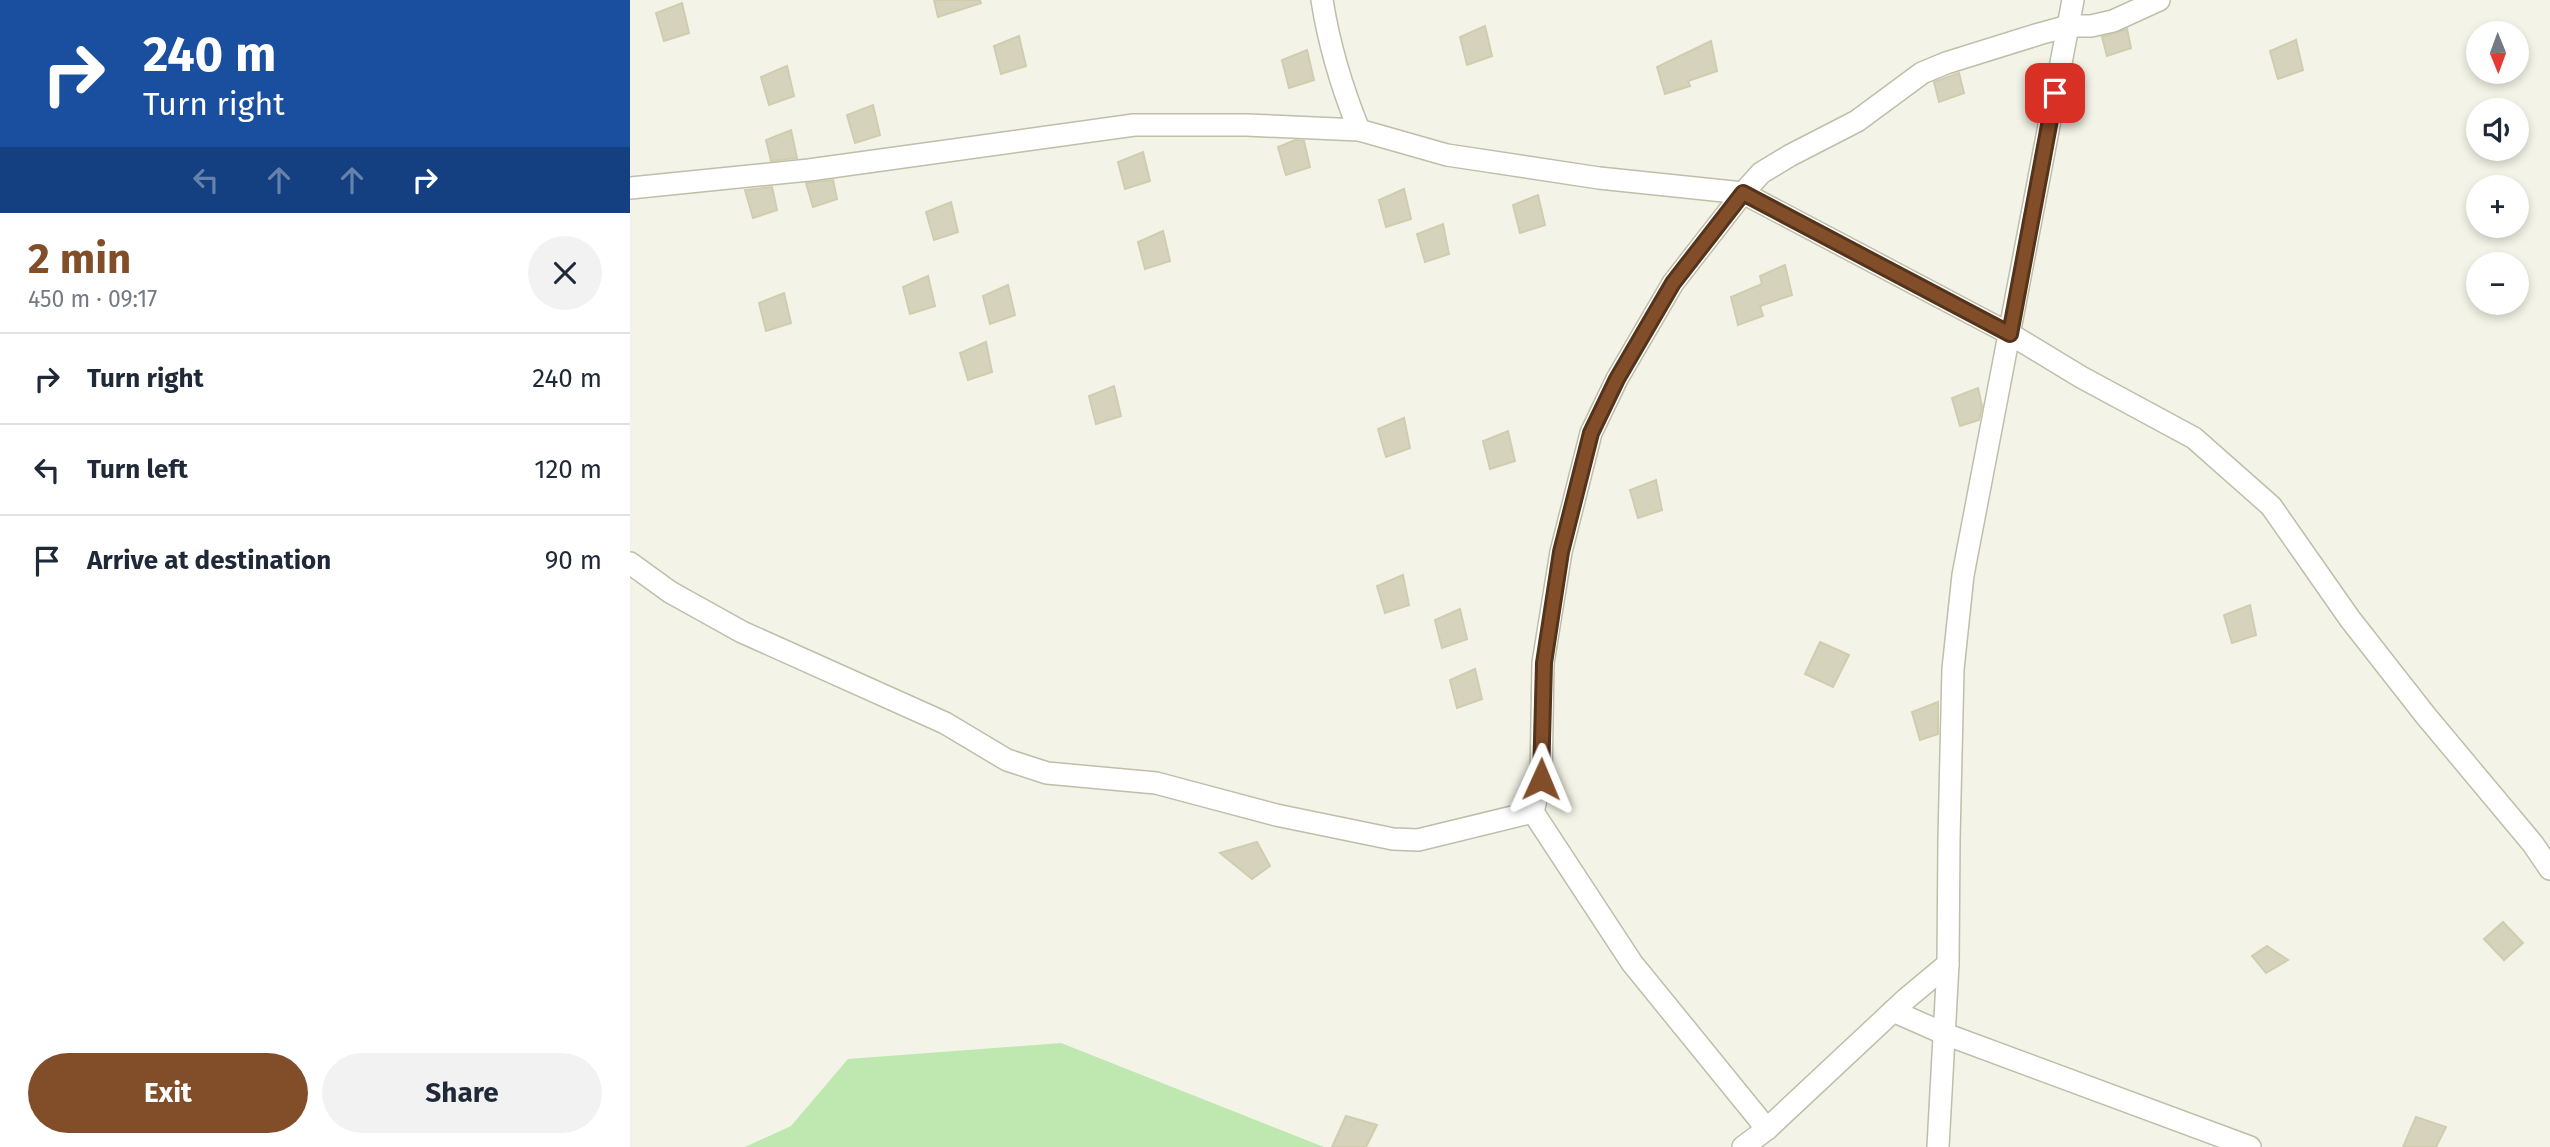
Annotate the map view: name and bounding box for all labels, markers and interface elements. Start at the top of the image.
north arrow [2466,21,2529,84]
map controls [2466,21,2529,315]
text: 240 m [143,25,276,84]
icon: right [28,28,119,119]
pin [2025,63,2085,123]
icon: arrive [2036,74,2074,112]
text: Turn right [143,85,285,123]
button: sound [2466,98,2529,161]
icon: left [187,161,225,199]
icon: ahead [260,161,298,199]
icon: ahead [333,161,371,199]
icon: right [406,161,444,199]
button: + [2466,175,2529,238]
text: 2 min [28,234,131,284]
button: close [528,236,602,310]
button: − [2466,252,2529,315]
text: 450 m · 09:17 [28,285,157,313]
icon: right [28,360,66,398]
text: Turn right [87,363,204,394]
text: 240 m [532,363,602,394]
icon: left [28,451,66,489]
text: Turn left [87,454,188,485]
text: 120 m [534,454,602,485]
icon: arrive [28,542,66,580]
text: Arrive at destination [87,545,331,576]
text: 90 m [545,545,602,576]
position arrow [1504,742,1578,816]
button: Exit [28,1053,308,1133]
button: Share [322,1053,602,1133]

